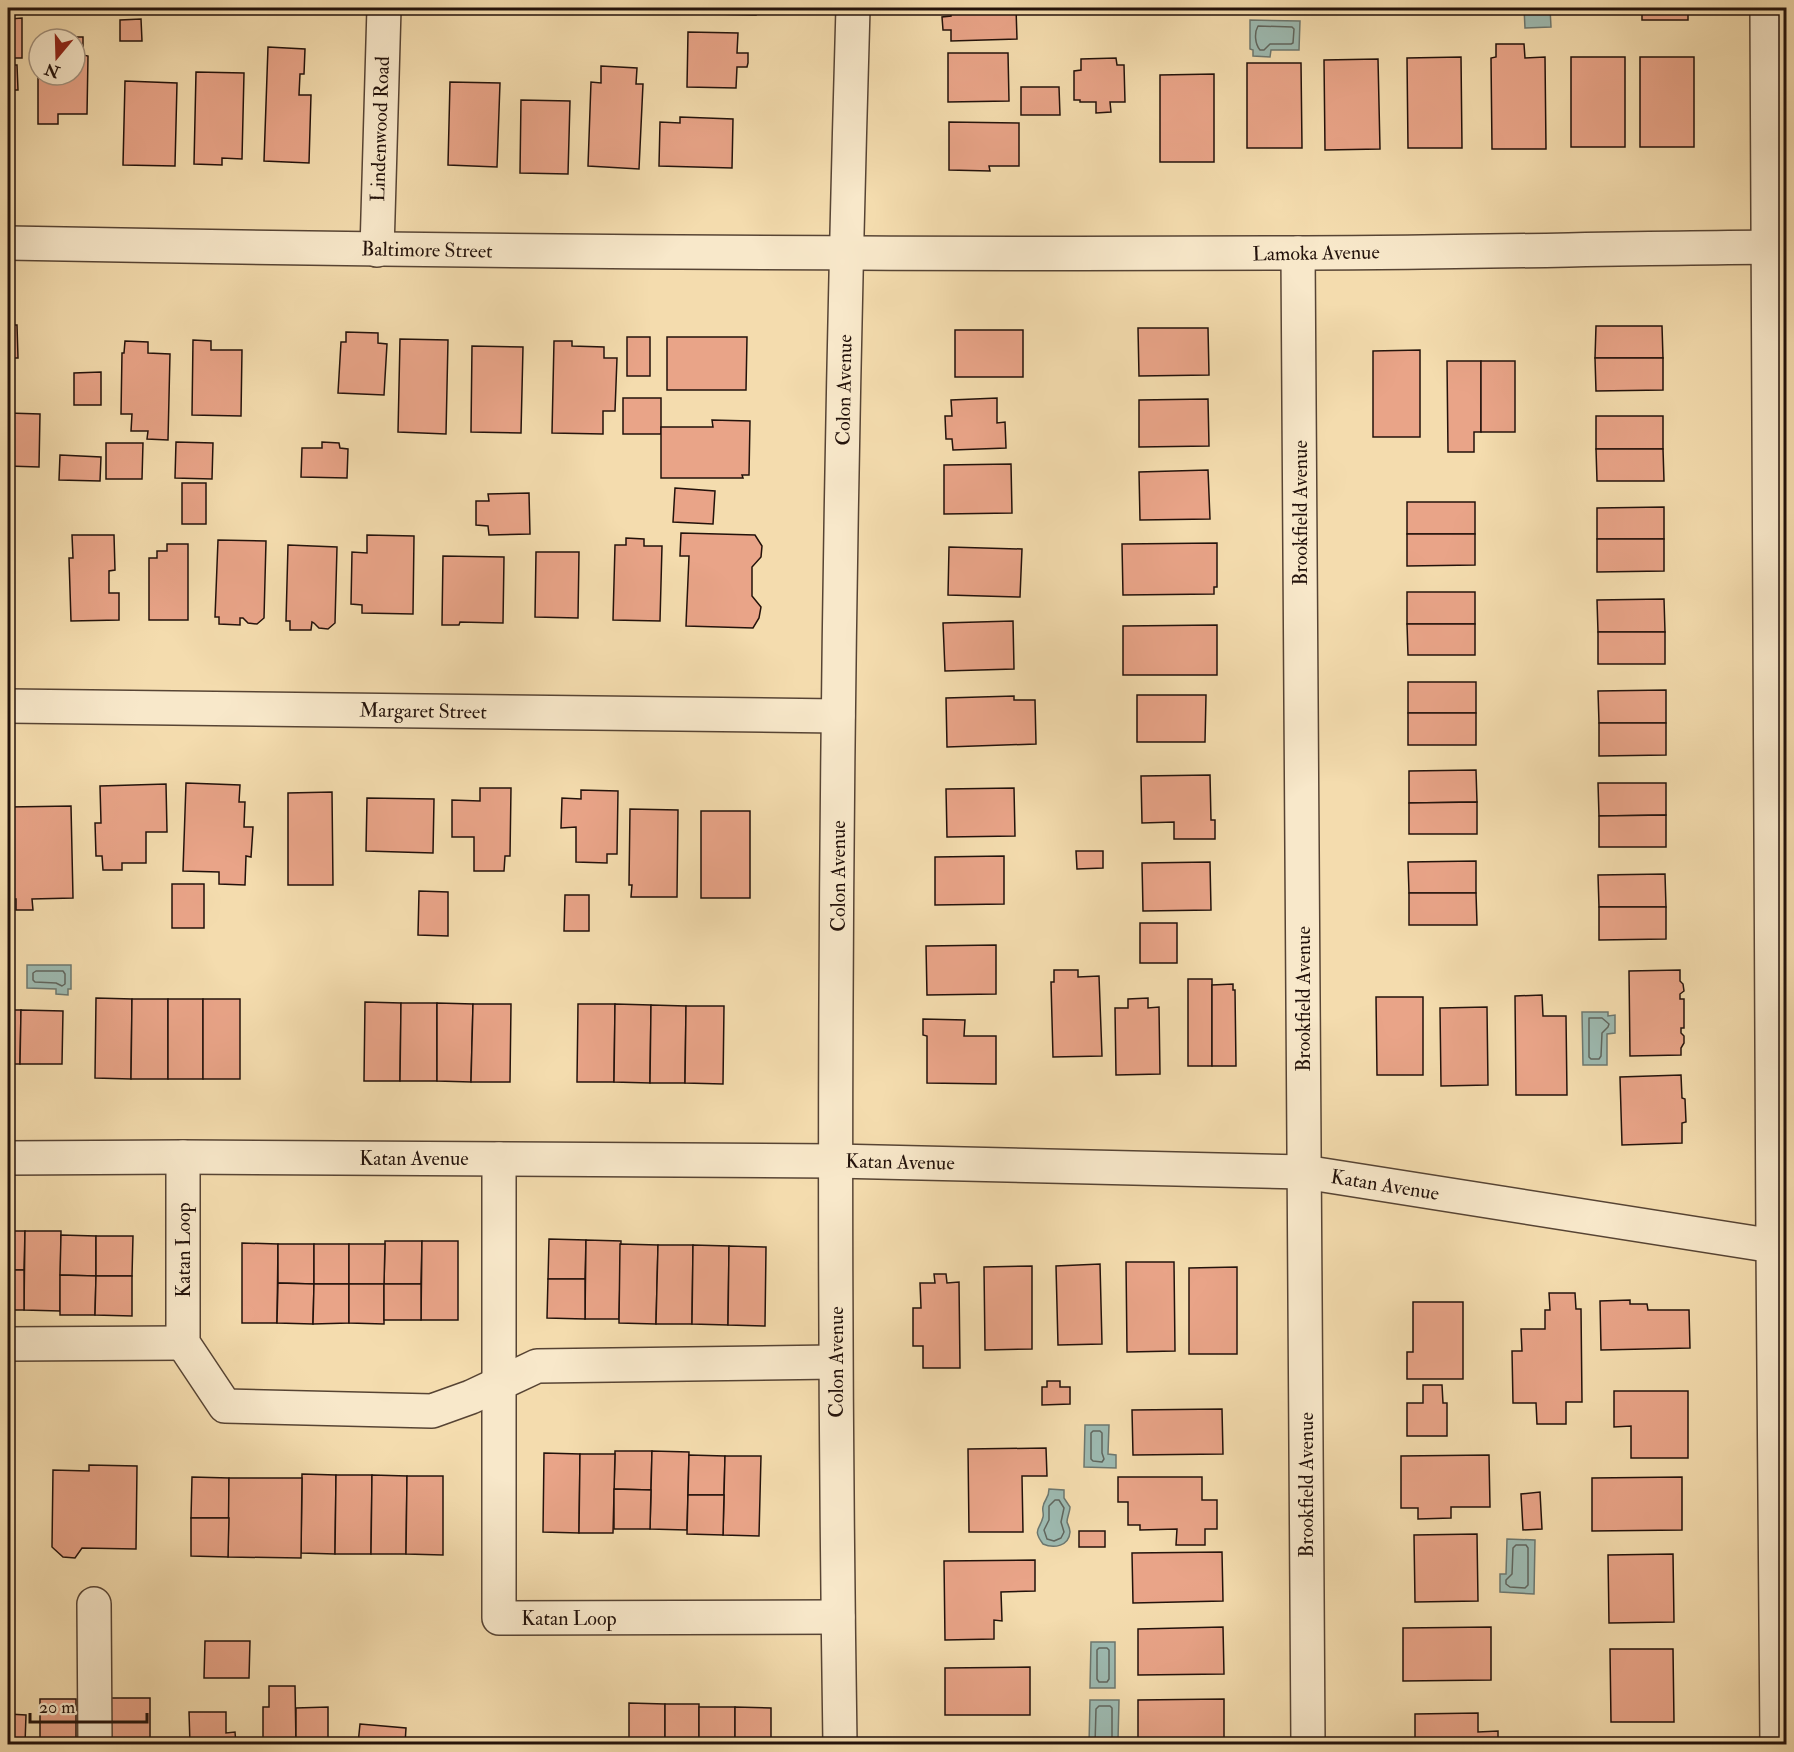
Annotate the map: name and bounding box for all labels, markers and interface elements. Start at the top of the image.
north arrow [27,27,87,87]
street label: Lindenwood Road [365,56,395,202]
text: N [42,58,63,82]
street label: Baltimore Street [361,236,493,264]
street label: Lamoka Avenue [1252,239,1380,267]
street label: Colon Avenue [831,334,857,446]
street label: Brookfield Avenue [1288,440,1313,586]
street label: Margaret Street [359,697,487,725]
street label: Colon Avenue [826,820,851,932]
street label: Brookfield Avenue [1291,926,1316,1072]
street label: Katan Avenue [359,1146,469,1171]
street label: Katan Avenue [845,1149,955,1175]
street label: Katan Avenue [1329,1164,1441,1206]
street label: Katan Loop [171,1202,197,1298]
street label: Colon Avenue [824,1306,849,1418]
street label: Brookfield Avenue [1294,1412,1319,1558]
street label: Katan Loop [521,1606,617,1632]
scale bar [30,1686,147,1724]
text: 20 m [39,1696,75,1719]

